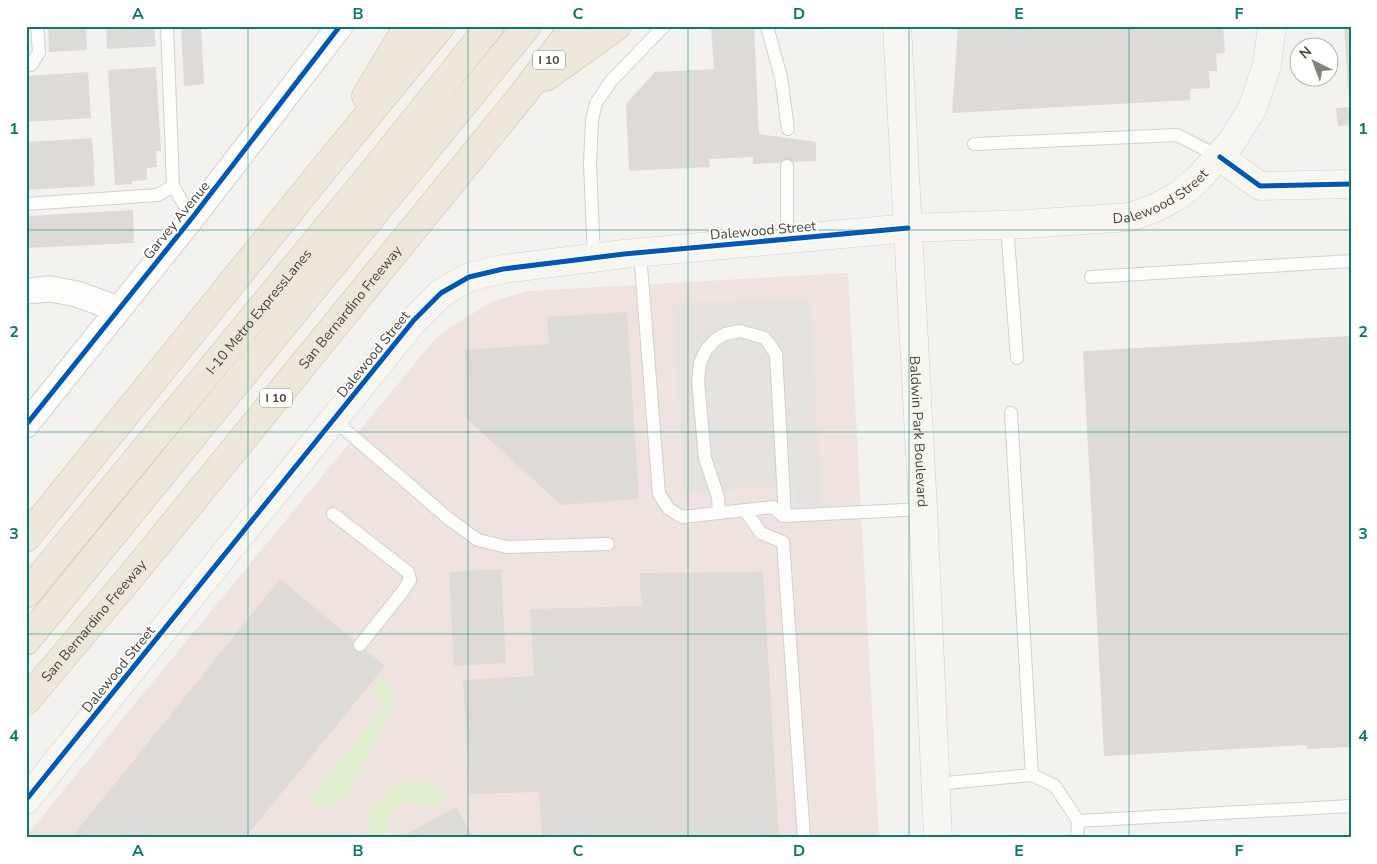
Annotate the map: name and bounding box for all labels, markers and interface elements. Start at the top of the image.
text: A [132,3,144,25]
text: B [352,3,364,25]
text: C [573,3,584,25]
text: D [793,3,805,25]
text: E [1014,3,1024,25]
text: F [1235,3,1244,25]
north arrow [1290,38,1340,88]
text: N [1295,42,1316,63]
road number: I 10 [533,50,565,70]
text: 1 [9,118,19,140]
text: 1 [1358,118,1368,140]
street label: Dalewood Street [1112,165,1213,228]
street label: Garvey Avenue [139,177,214,264]
street label: Dalewood Street [709,216,817,245]
street label: San Bernardino Freeway [294,241,407,373]
street label: I-10 Metro ExpressLanes [202,245,316,378]
street label: Dalewood Street [333,307,414,402]
text: 2 [9,321,19,343]
text: 2 [1358,321,1368,343]
street label: Baldwin Park Boulevard [905,355,932,508]
road number: I 10 [260,388,292,408]
text: 3 [9,523,19,545]
text: 3 [1358,523,1368,545]
street label: San Bernardino Freeway [37,555,151,686]
street label: Dalewood Street [78,622,159,717]
text: 4 [9,725,19,747]
text: 4 [1358,725,1368,747]
text: A [132,840,144,862]
text: B [352,840,364,862]
text: C [573,840,584,862]
text: D [793,840,805,862]
text: E [1014,840,1024,862]
text: F [1235,840,1244,862]

